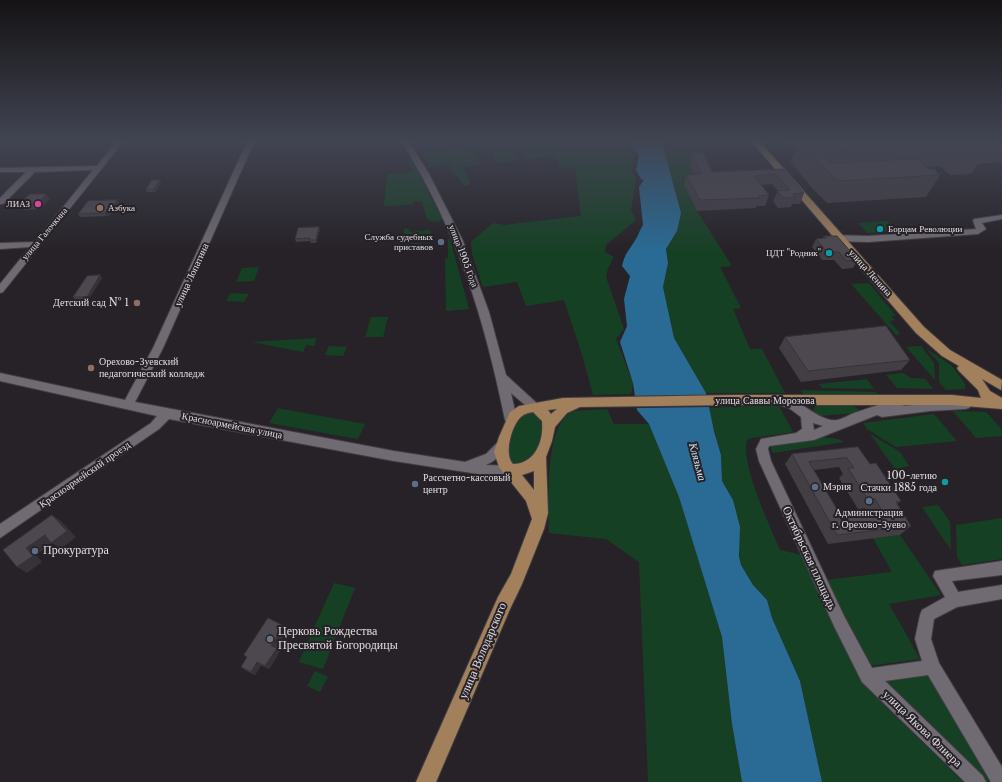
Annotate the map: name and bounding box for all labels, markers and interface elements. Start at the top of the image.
place label: ЛИАЗ [7,199,30,209]
marker: ЛИАЗ [33,199,43,209]
marker: Азбука [95,203,105,213]
place label: Азбука [108,203,135,213]
street label: улица Галочкина [20,206,70,262]
street label: улица 1905 Года [446,223,480,289]
marker: Борцам Революции [875,224,885,234]
place label: Борцам Революции [888,224,962,234]
place label: Служба судебных приставов [365,232,433,253]
marker: Служба судебных приставов [436,237,446,247]
street label: улица Лопатина [172,242,212,308]
street label: улица Ленина [846,247,894,299]
place label: ЦДТ "Родник" [766,248,821,258]
marker: ЦДТ "Родник" [824,248,834,258]
place label: Детский сад № 1 [53,297,129,309]
marker: Детский сад № 1 [132,298,142,308]
place label: Орехово-Зуевский педагогический колледж [99,356,205,380]
marker: Орехово-Зуевский педагогический колледж [86,363,96,373]
street label: улица Саввы Морозова [715,395,815,407]
street label: Красноармейская улица [181,410,283,442]
street label: Красноармейский проезд [37,439,133,511]
water label: Клязьма [686,441,708,483]
place label: 100-летию Стачки 1885 года [861,470,937,494]
place label: Рассчетно-кассовый центр [423,472,510,496]
marker: 100-летию Стачки 1885 года [940,477,950,487]
marker: Рассчетно-кассовый центр [410,479,420,489]
place label: Мэрия [823,481,851,493]
marker: Мэрия [810,482,820,492]
marker: Администрация г. Орехово-Зуево [864,496,874,506]
street label: Октябрьская площадь [779,504,839,612]
place label: Администрация г. Орехово-Зуево [832,507,906,530]
place label: Прокуратура [43,544,109,558]
marker: Прокуратура [30,546,40,556]
street label: улица Володарского [456,601,510,701]
place label: Церковь Рождества Пресвятой Богородицы [278,625,398,653]
marker: Церковь Рождества Пресвятой Богородицы [265,634,275,644]
street label: улица Якова Флиера [879,688,965,770]

